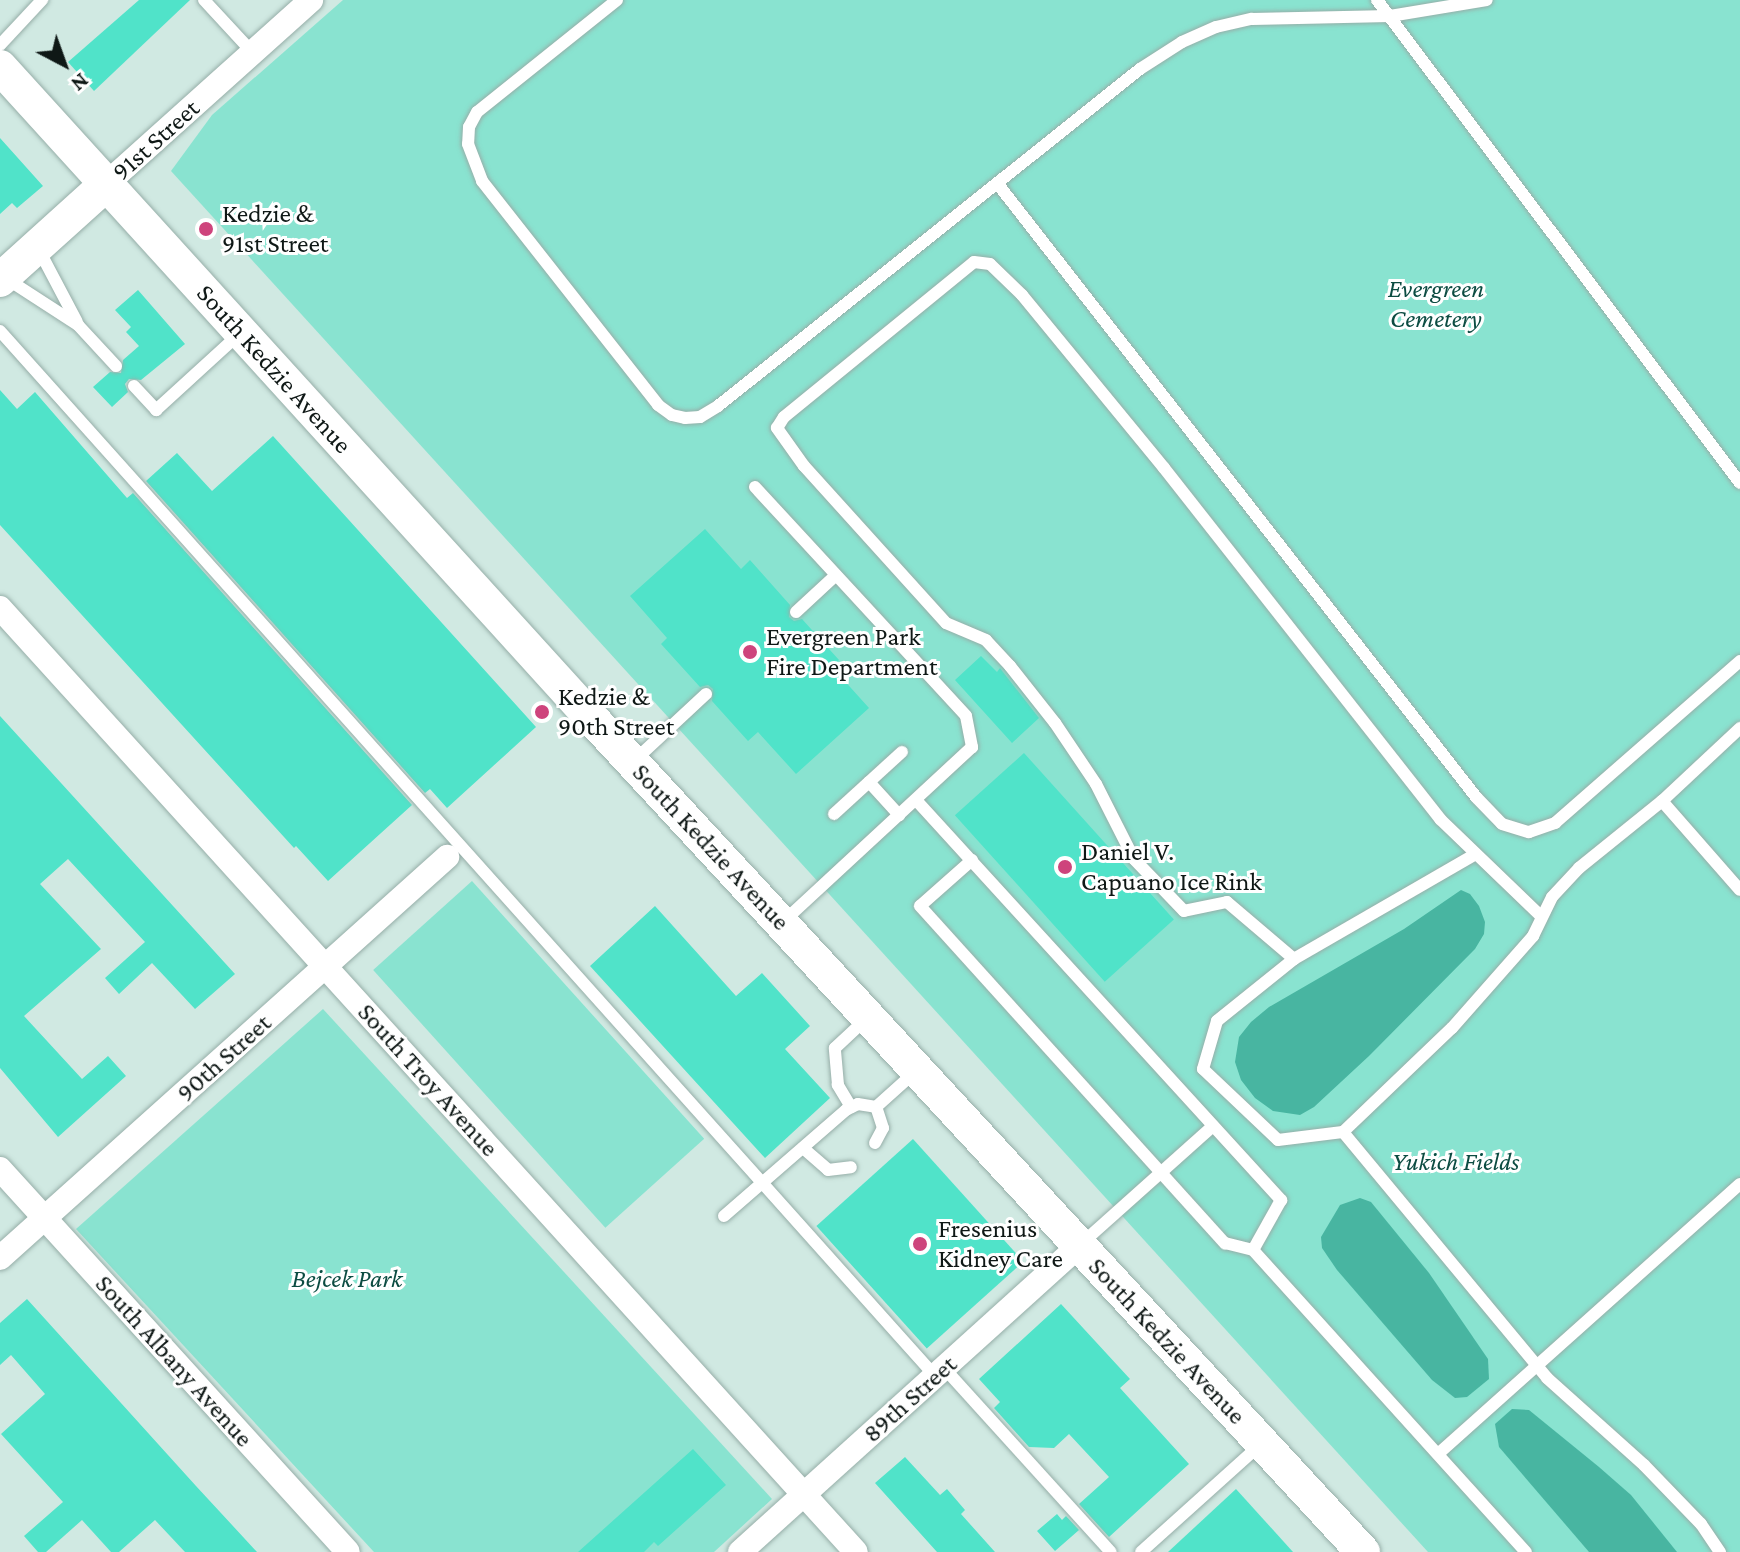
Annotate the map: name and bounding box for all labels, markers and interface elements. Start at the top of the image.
north arrow [24,24,104,104]
text: N [66,68,94,97]
street label: 91st Street [106,93,206,187]
place label: Kedzie & 91st Street [222,198,328,260]
marker: Kedzie & 91st Street [197,220,215,238]
park label: Evergreen Cemetery [1388,273,1484,334]
street label: South Kedzie Avenue [190,278,358,460]
place label: Evergreen Park Fire Department [766,621,938,682]
marker: Evergreen Park Fire Department [741,643,759,661]
place label: Kedzie & 90th Street [558,681,674,742]
marker: Kedzie & 90th Street [533,703,551,721]
street label: South Kedzie Avenue [626,757,796,937]
place label: Daniel V. Capuano Ice Rink [1081,836,1262,898]
marker: Daniel V. Capuano Ice Rink [1056,858,1074,876]
street label: South Troy Avenue [351,997,505,1163]
street label: 90th Street [170,1008,278,1108]
park label: Yukich Fields [1393,1146,1519,1178]
place label: Fresenius Kidney Care [938,1213,1063,1274]
marker: Fresenius Kidney Care [909,1233,931,1255]
street label: South Kedzie Avenue [1082,1251,1252,1431]
park label: Bejcek Park [292,1263,402,1295]
street label: South Albany Avenue [89,1269,259,1453]
street label: 89th Street [857,1349,963,1449]

